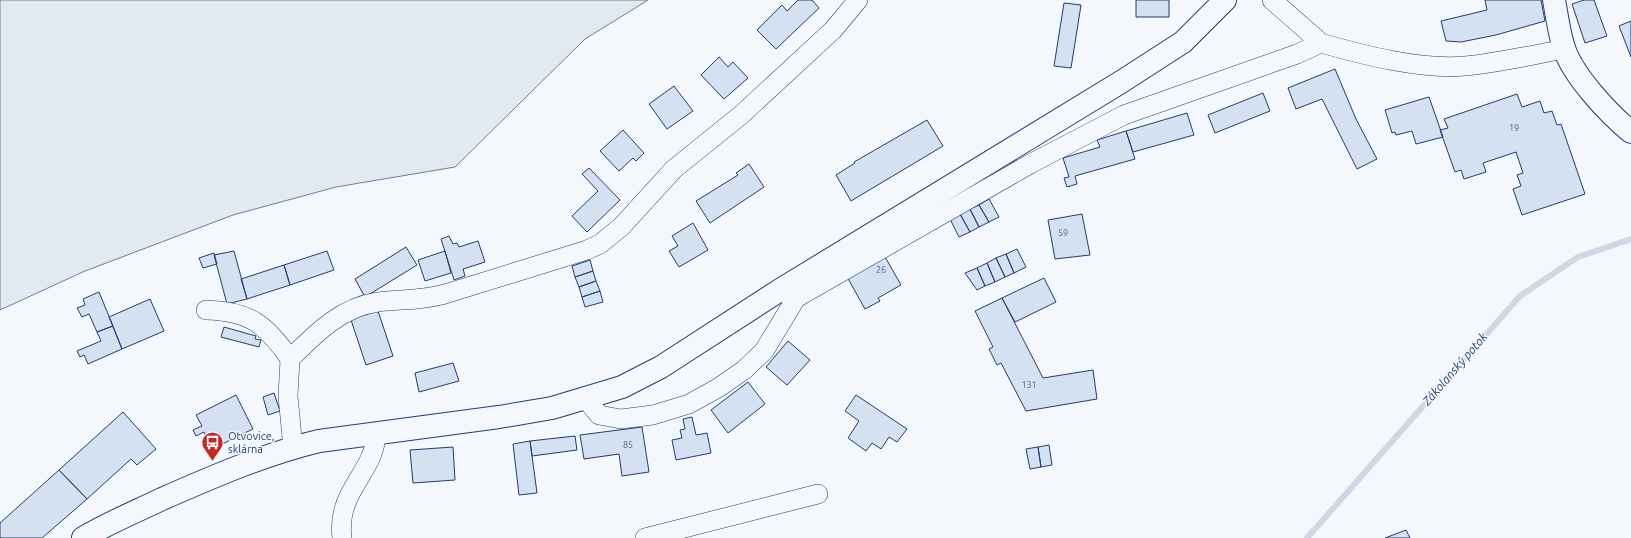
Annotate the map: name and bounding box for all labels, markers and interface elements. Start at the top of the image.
house number: 19 [1509,123,1519,133]
house number: 59 [1058,228,1068,238]
house number: 26 [876,265,886,275]
water label: Zákolanský potok [1419,329,1490,408]
house number: 131 [1021,380,1037,390]
bus stop icon: Otvovice, sklárna [200,429,226,462]
place label: Otvovice, sklárna [228,430,275,455]
house number: 85 [623,440,633,450]

